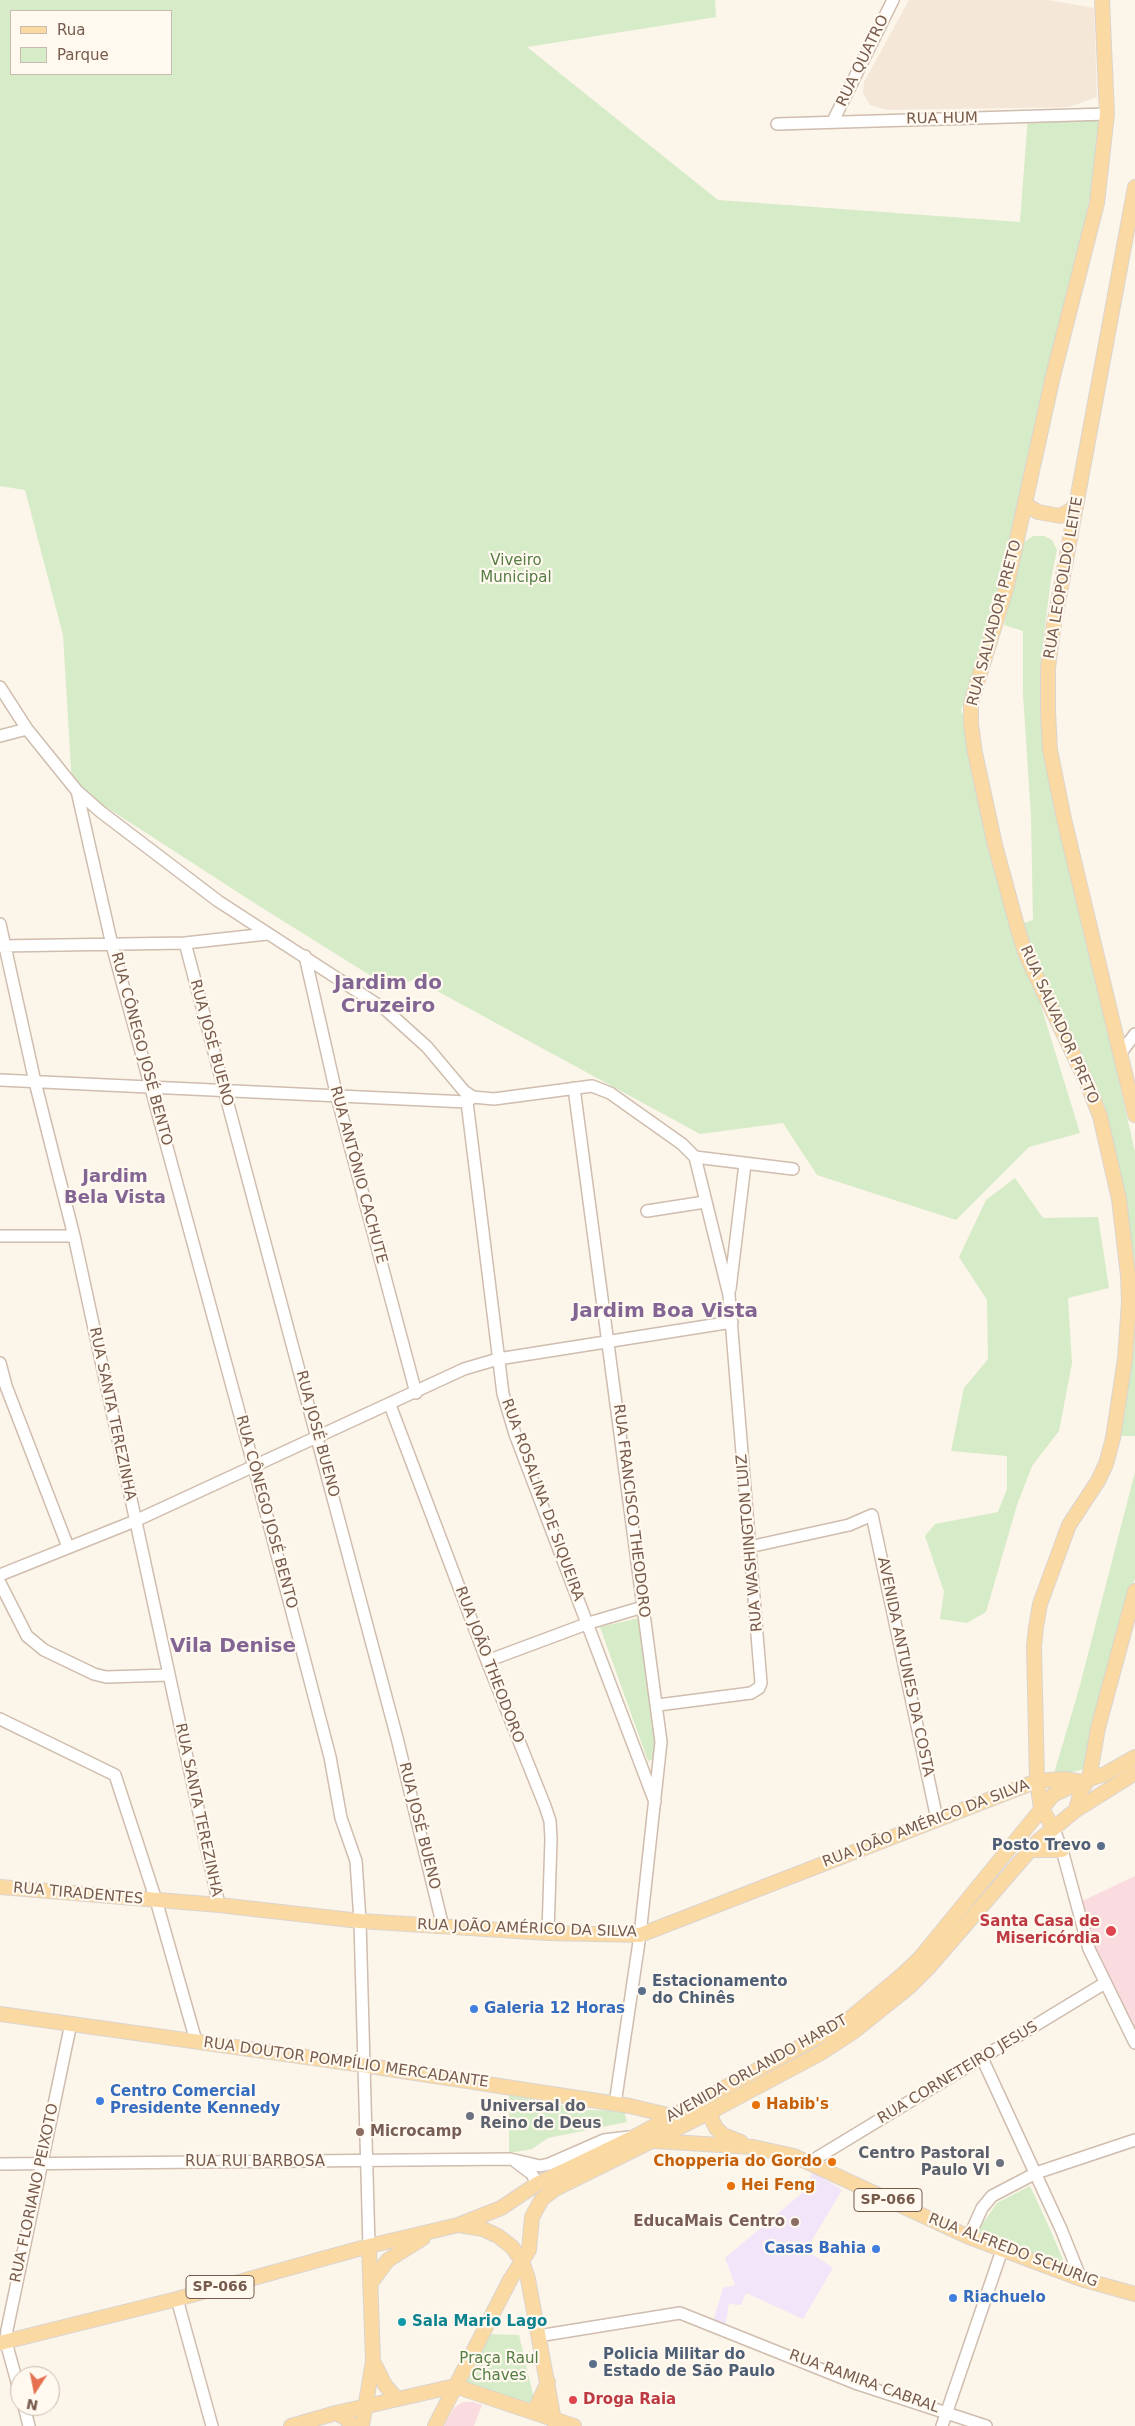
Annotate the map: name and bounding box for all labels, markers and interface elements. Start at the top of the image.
legend [10,10,172,75]
street label: RUA QUATRO [833,12,893,110]
text: Rua [57,21,85,39]
text: Parque [57,46,109,64]
street label: RUA HUM [906,109,978,129]
street label: RUA LEOPOLDO LEITE [1041,496,1087,660]
street label: RUA SALVADOR PRETO [964,538,1026,708]
park label: Viveiro Municipal [480,552,552,587]
street label: RUA SALVADOR PRETO [1016,943,1102,1107]
street label: RUA CÔNEGO JOSÉ BENTO [106,950,176,1148]
district label: Jardim do Cruzeiro [334,972,442,1019]
street label: RUA JOSÉ BUENO [185,978,237,1108]
street label: RUA ANTÔNIO CACHUTE [326,1084,390,1266]
district label: Jardim Bela Vista [64,1166,166,1208]
district label: Jardim Boa Vista [572,1300,758,1324]
street label: RUA SANTA TEREZINHA [85,1326,139,1502]
street label: RUA JOSÉ BUENO [291,1369,343,1499]
street label: RUA ROSALINA DE SIQUEIRA [497,1396,587,1604]
street label: RUA FRANCISCO THEODORO [609,1403,653,1619]
street label: RUA CÔNEGO JOSÉ BENTO [231,1413,301,1611]
street label: RUA WASHINGTON LUIZ [733,1453,767,1633]
street label: AVENIDA ANTUNES DA COSTA [873,1556,937,1778]
street label: RUA JOÃO THEODORO [451,1584,527,1746]
district label: Vila Denise [170,1635,296,1659]
street label: RUA SANTA TEREZINHA [171,1722,225,1898]
street label: RUA JOSÉ BUENO [395,1761,443,1891]
street label: RUA JOÃO AMÉRICO DA SILVA [820,1776,1032,1872]
place label: Posto Trevo [992,1837,1091,1855]
marker: Posto Trevo [1095,1840,1107,1852]
street label: RUA TIRADENTES [12,1879,144,1909]
place label: Santa Casa de Misericórdia [980,1913,1100,1948]
street label: RUA JOÃO AMÉRICO DA SILVA [417,1916,637,1942]
marker: Santa Casa de Misericórdia [1104,1924,1118,1938]
place label: Estacionamento do Chinês [652,1973,788,2008]
marker: Estacionamento do Chinês [636,1985,648,1997]
place label: Galeria 12 Horas [484,2000,625,2018]
marker: Galeria 12 Horas [468,2003,480,2015]
street label: AVENIDA ORLANDO HARDT [663,2012,851,2126]
street label: RUA CORNETEIRO JESUS [875,2018,1041,2128]
street label: RUA DOUTOR POMPÍLIO MERCADANTE [202,2034,490,2092]
place label: Centro Comercial Presidente Kennedy [110,2083,280,2118]
marker: Centro Comercial Presidente Kennedy [94,2095,106,2107]
place label: Habib's [766,2096,829,2114]
place label: Universal do Reino de Deus [480,2098,601,2133]
marker: Habib's [750,2099,762,2111]
street label: RUA FLORIANO PEIXOTO [7,2102,63,2284]
marker: Universal do Reino de Deus [464,2110,476,2122]
place label: Microcamp [370,2123,462,2141]
marker: Microcamp [354,2126,366,2138]
place label: Centro Pastoral Paulo VI [858,2145,990,2180]
street label: RUA RUI BARBOSA [185,2153,325,2171]
place label: Chopperia do Gordo [653,2153,822,2171]
marker: Chopperia do Gordo [826,2156,838,2168]
marker: Centro Pastoral Paulo VI [994,2157,1006,2169]
place label: Hei Feng [741,2177,815,2195]
marker: Hei Feng [725,2180,737,2192]
road number: SP-066 [854,2188,922,2212]
street label: RUA ALFREDO SCHURIG [926,2210,1100,2292]
place label: EducaMais Centro [633,2213,785,2231]
marker: EducaMais Centro [789,2216,801,2228]
place label: Casas Bahia [764,2240,866,2258]
marker: Casas Bahia [870,2243,882,2255]
road number: SP-066 [186,2276,254,2298]
place label: Riachuelo [963,2289,1046,2307]
marker: Riachuelo [947,2292,959,2304]
place label: Sala Mario Lago [412,2313,547,2331]
marker: Sala Mario Lago [396,2316,408,2328]
place label: Policia Militar do Estado de São Paulo [603,2346,775,2381]
street label: RUA RAMIRA CABRAL [787,2346,941,2418]
park label: Praça Raul Chaves [459,2350,539,2385]
marker: Policia Militar do Estado de São Paulo [587,2358,599,2370]
north arrow [10,2366,60,2416]
place label: Droga Raia [583,2391,676,2409]
marker: Droga Raia [567,2394,579,2406]
text: N [25,2396,40,2414]

